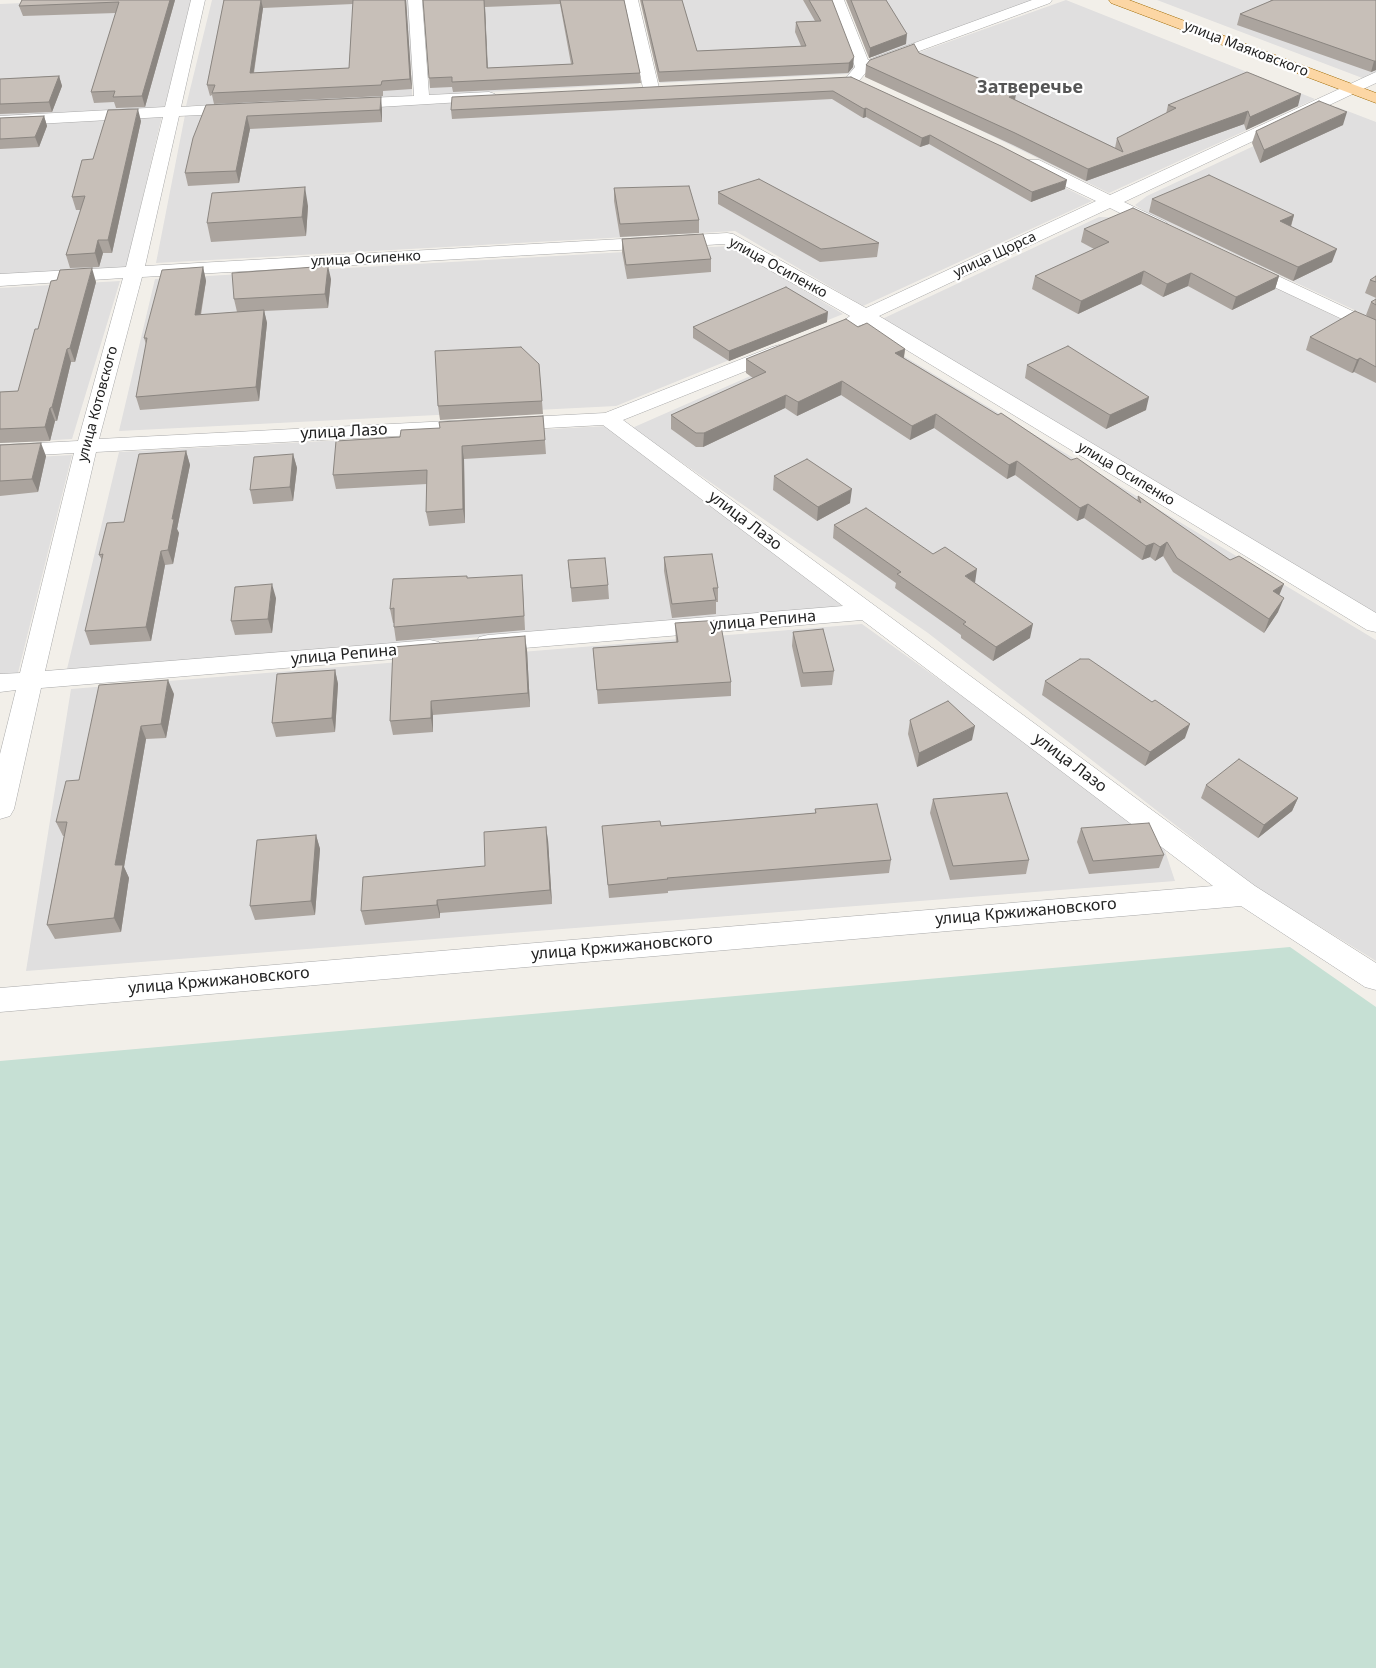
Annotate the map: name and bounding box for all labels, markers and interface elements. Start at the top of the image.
street label: улица Маяковского [1181,18,1311,80]
district label: Затверечье [977,77,1083,99]
street label: улица Щорса [951,229,1039,281]
street label: улица Осипенко [726,234,830,302]
street label: улица Осипенко [311,248,421,270]
street label: улица Котовского [74,344,122,464]
street label: улица Лазо [300,420,388,444]
street label: улица Осипенко [1075,439,1177,509]
street label: улица Лазо [705,487,785,555]
street label: улица Репина [709,607,817,635]
street label: улица Репина [290,641,398,669]
street label: улица Лазо [1030,729,1110,797]
street label: улица Кржижановского [935,895,1117,929]
street label: улица Кржижановского [531,930,713,964]
street label: улица Кржижановского [128,964,310,998]

